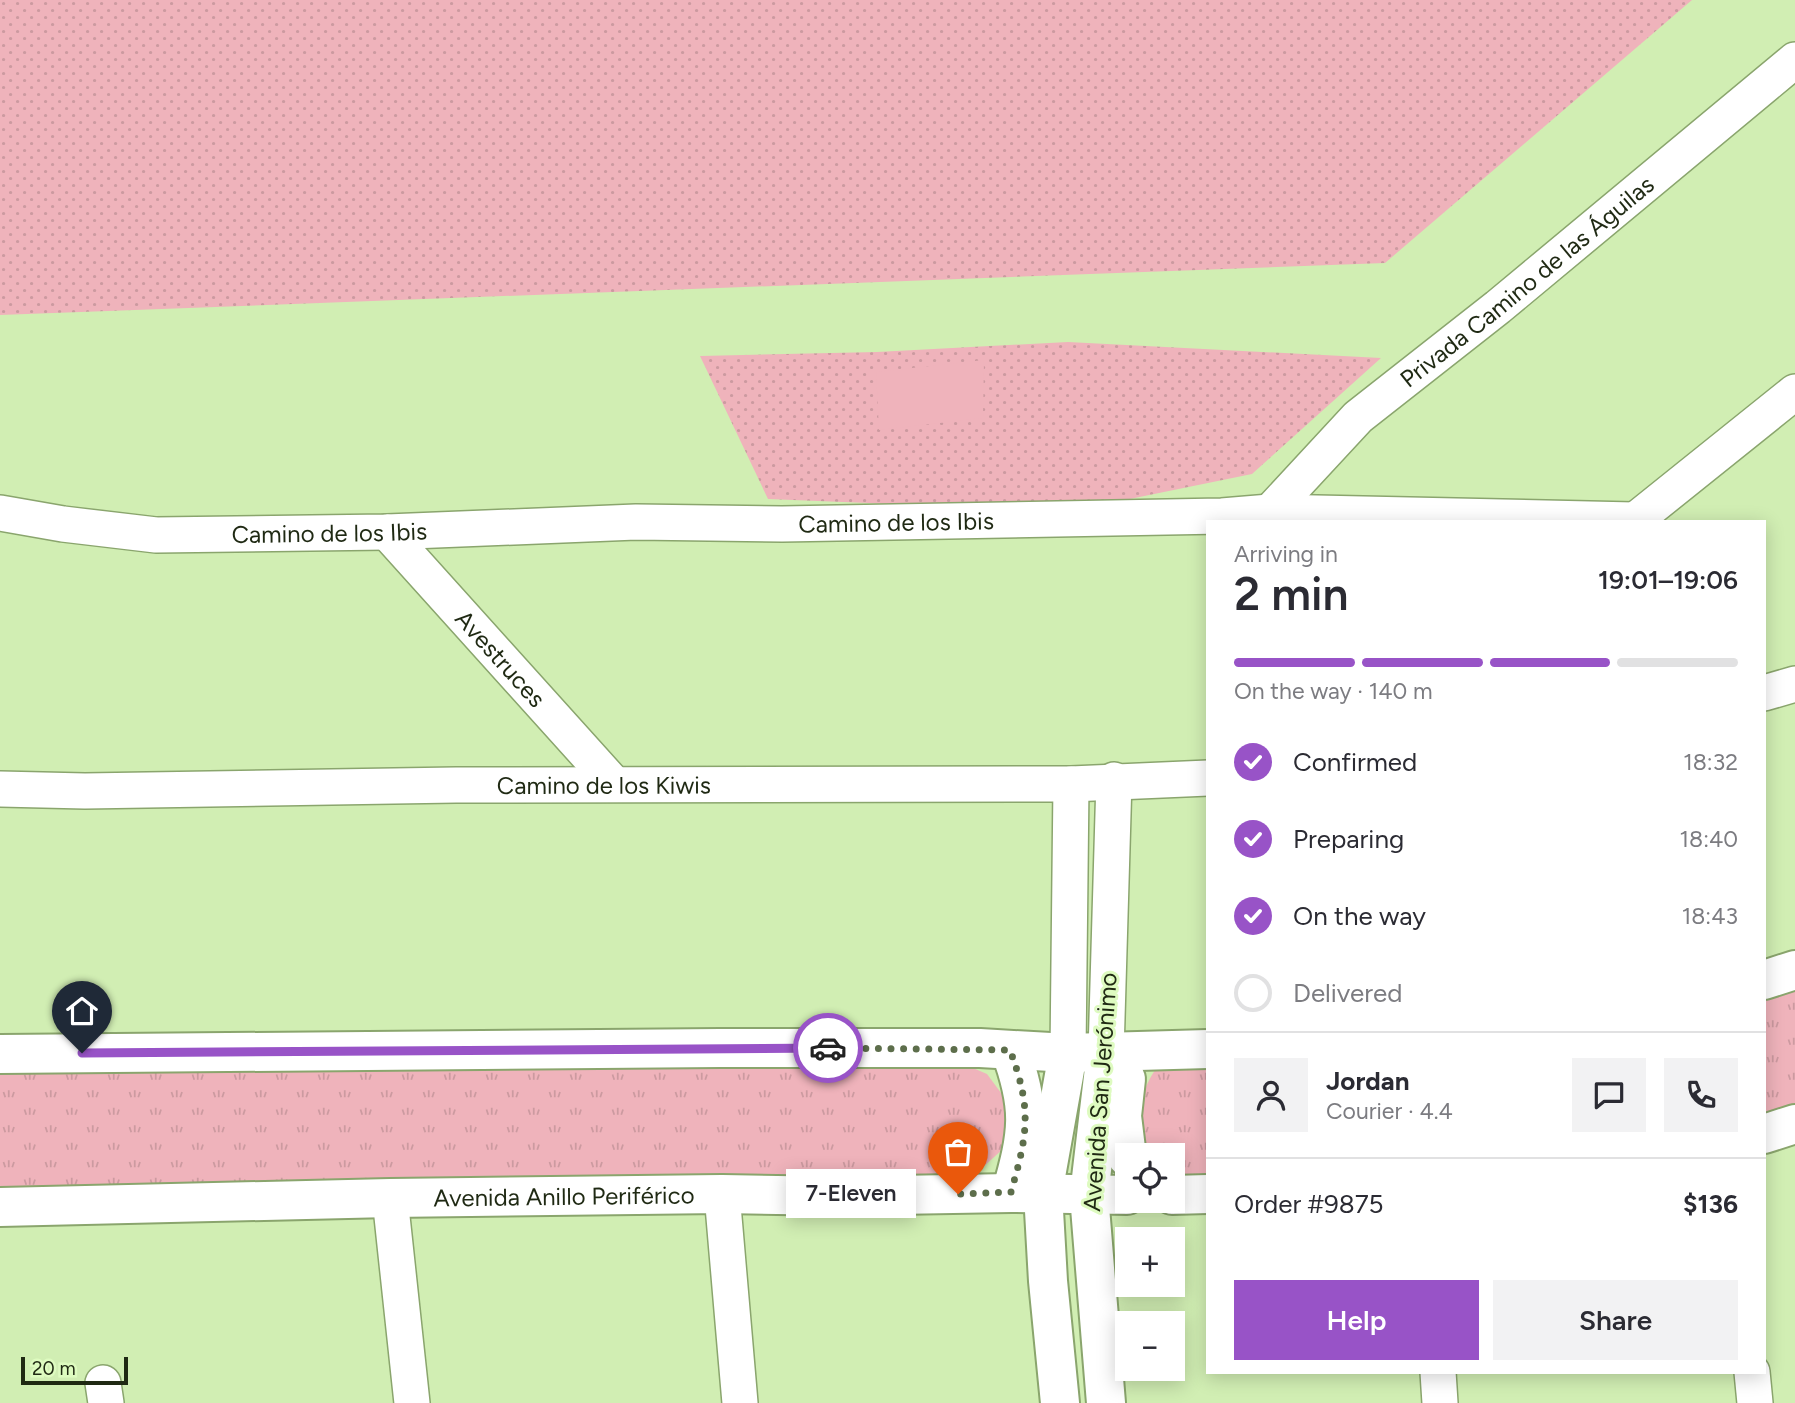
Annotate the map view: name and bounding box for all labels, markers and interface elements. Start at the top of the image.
street label: Privada Camino de las Águilas [1394,169,1659,393]
street label: Camino de los Ibis [798,506,994,538]
street label: Camino de los Ibis [231,516,428,549]
text: Arriving in [1234,540,1338,568]
text: 19:01–19:06 [1598,564,1738,596]
text: 2 min [1234,566,1349,622]
street label: Avestruces [450,604,552,713]
text: On the way · 140 m [1234,677,1433,705]
icon: check [1234,743,1272,781]
text: Confirmed [1293,746,1417,778]
text: 18:32 [1683,748,1738,776]
street label: Camino de los Kiwis [497,770,711,799]
icon: check [1234,820,1272,858]
text: Preparing [1293,823,1404,855]
text: 18:40 [1680,825,1738,853]
icon: check [1234,897,1272,935]
text: On the way [1293,900,1426,932]
text: 18:43 [1682,902,1738,930]
street label: Avenida San Jerónimo [1077,971,1123,1213]
text: Delivered [1293,977,1402,1009]
pin [52,981,112,1053]
icon: home [63,992,101,1030]
courier [793,1013,863,1083]
icon: car [809,1029,847,1067]
button: person [1234,1058,1308,1132]
button: chat [1572,1058,1646,1132]
button: phone [1664,1058,1738,1132]
text: Jordan [1326,1065,1409,1097]
text: Courier · 4.4 [1326,1097,1453,1125]
pin [928,1122,988,1194]
icon: bag [939,1133,977,1171]
map controls [1115,1143,1185,1381]
button: locate [1115,1143,1185,1213]
callout: 7-Eleven [786,1170,916,1218]
text: 7-Eleven [805,1179,897,1207]
street label: Avenida Anillo Periférico [433,1180,695,1212]
text: Order #9875 [1234,1188,1384,1220]
text: $136 [1683,1188,1738,1220]
button: + [1115,1227,1185,1297]
button: Help [1234,1280,1479,1360]
button: Share [1493,1280,1738,1360]
button: − [1115,1311,1185,1381]
scale bar [21,1354,128,1386]
text: 20 m [32,1357,76,1380]

